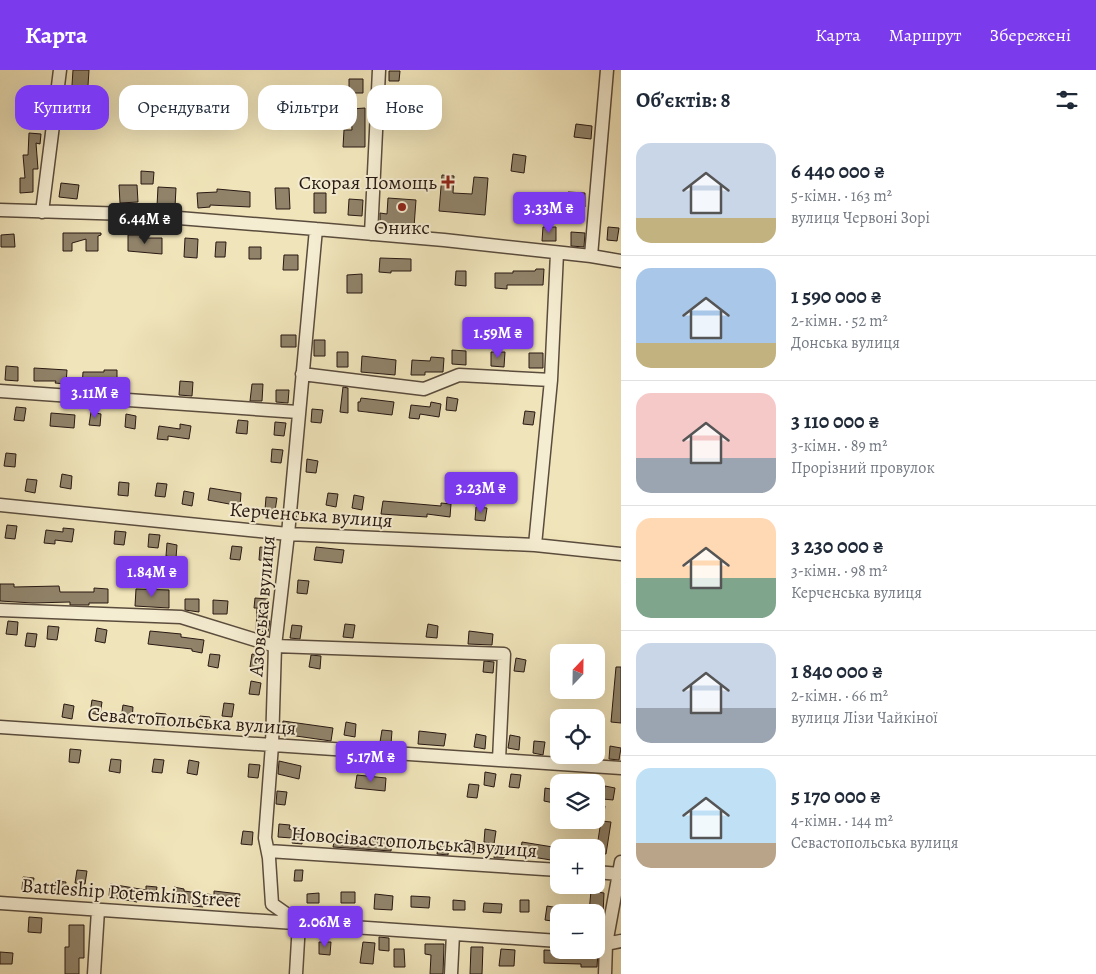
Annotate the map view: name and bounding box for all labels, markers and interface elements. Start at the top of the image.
text: Карта [25,19,87,51]
text: Карта [815,23,861,47]
text: Маршрут [889,23,962,47]
text: Збережені [990,23,1071,47]
chip: Купити [15,85,109,130]
chip: Орендувати [119,85,248,130]
chip: Фільтри [258,85,357,130]
chip: Нове [367,85,442,130]
text: Об’єктів: 8 [636,86,731,114]
icon: filters [1053,86,1081,114]
text: 6 440 000 ₴ [791,157,885,185]
icon: home [676,163,736,223]
place label: Скорая Помощь [299,169,437,196]
marker: Скорая Помощь [441,175,455,189]
text: 5-кімн. · 163 m² [791,185,892,207]
pin: 3.33M ₴ [503,191,595,234]
text: 3.33M ₴ [524,197,574,219]
marker: Оникс [396,201,408,213]
pin: 6.44M ₴ [99,202,191,245]
text: вулиця Червоні Зорі [791,207,930,229]
text: 6.44M ₴ [119,208,171,230]
place label: Оникс [374,214,430,241]
text: 1 590 000 ₴ [791,282,882,310]
icon: home [676,288,736,348]
text: 2-кімн. · 52 m² [791,310,888,332]
pin: 1.59M ₴ [452,316,544,359]
text: 1.59M ₴ [473,322,523,344]
text: Донська вулиця [791,332,900,354]
pin: 3.11M ₴ [49,376,141,419]
text: 3.11M ₴ [71,382,119,404]
text: 3 110 000 ₴ [791,407,880,435]
icon: home [676,413,736,473]
text: 3-кімн. · 89 m² [791,435,887,457]
text: Прорізний провулок [791,457,935,479]
pin: 3.23M ₴ [435,472,527,514]
text: 3.23M ₴ [456,477,506,499]
street label: Керченська вулиця [228,496,394,534]
text: 3 230 000 ₴ [791,532,884,560]
street label: Азовська вулиця [242,534,282,679]
icon: home [676,538,736,598]
pin: 1.84M ₴ [106,556,198,598]
text: 3-кімн. · 98 m² [791,560,887,582]
text: 1.84M ₴ [127,561,177,583]
text: Керченська вулиця [791,582,922,604]
north arrow [550,644,605,699]
map controls [550,644,605,959]
text: 1 840 000 ₴ [791,657,883,685]
icon: home [676,663,736,723]
text: 2-кімн. · 66 m² [791,685,888,707]
street label: Севастопольська вулиця [87,700,297,742]
text: вулиця Лізи Чайкіної [791,707,938,729]
button: locate [550,709,605,764]
pin: 5.17M ₴ [325,740,417,783]
text: 5.17M ₴ [347,746,395,768]
button: layers [550,774,605,829]
text: 5 170 000 ₴ [791,782,881,810]
icon: home [676,788,736,848]
text: 4-кімн. · 144 m² [791,810,893,832]
street label: Новосівастопольська вулиця [290,820,538,864]
text: Севастопольська вулиця [791,832,958,854]
button: + [550,839,605,894]
street label: Battleship Potemkin Street [21,872,242,914]
button: − [550,904,605,959]
pin: 2.06M ₴ [279,906,371,948]
text: 2.06M ₴ [299,911,351,933]

